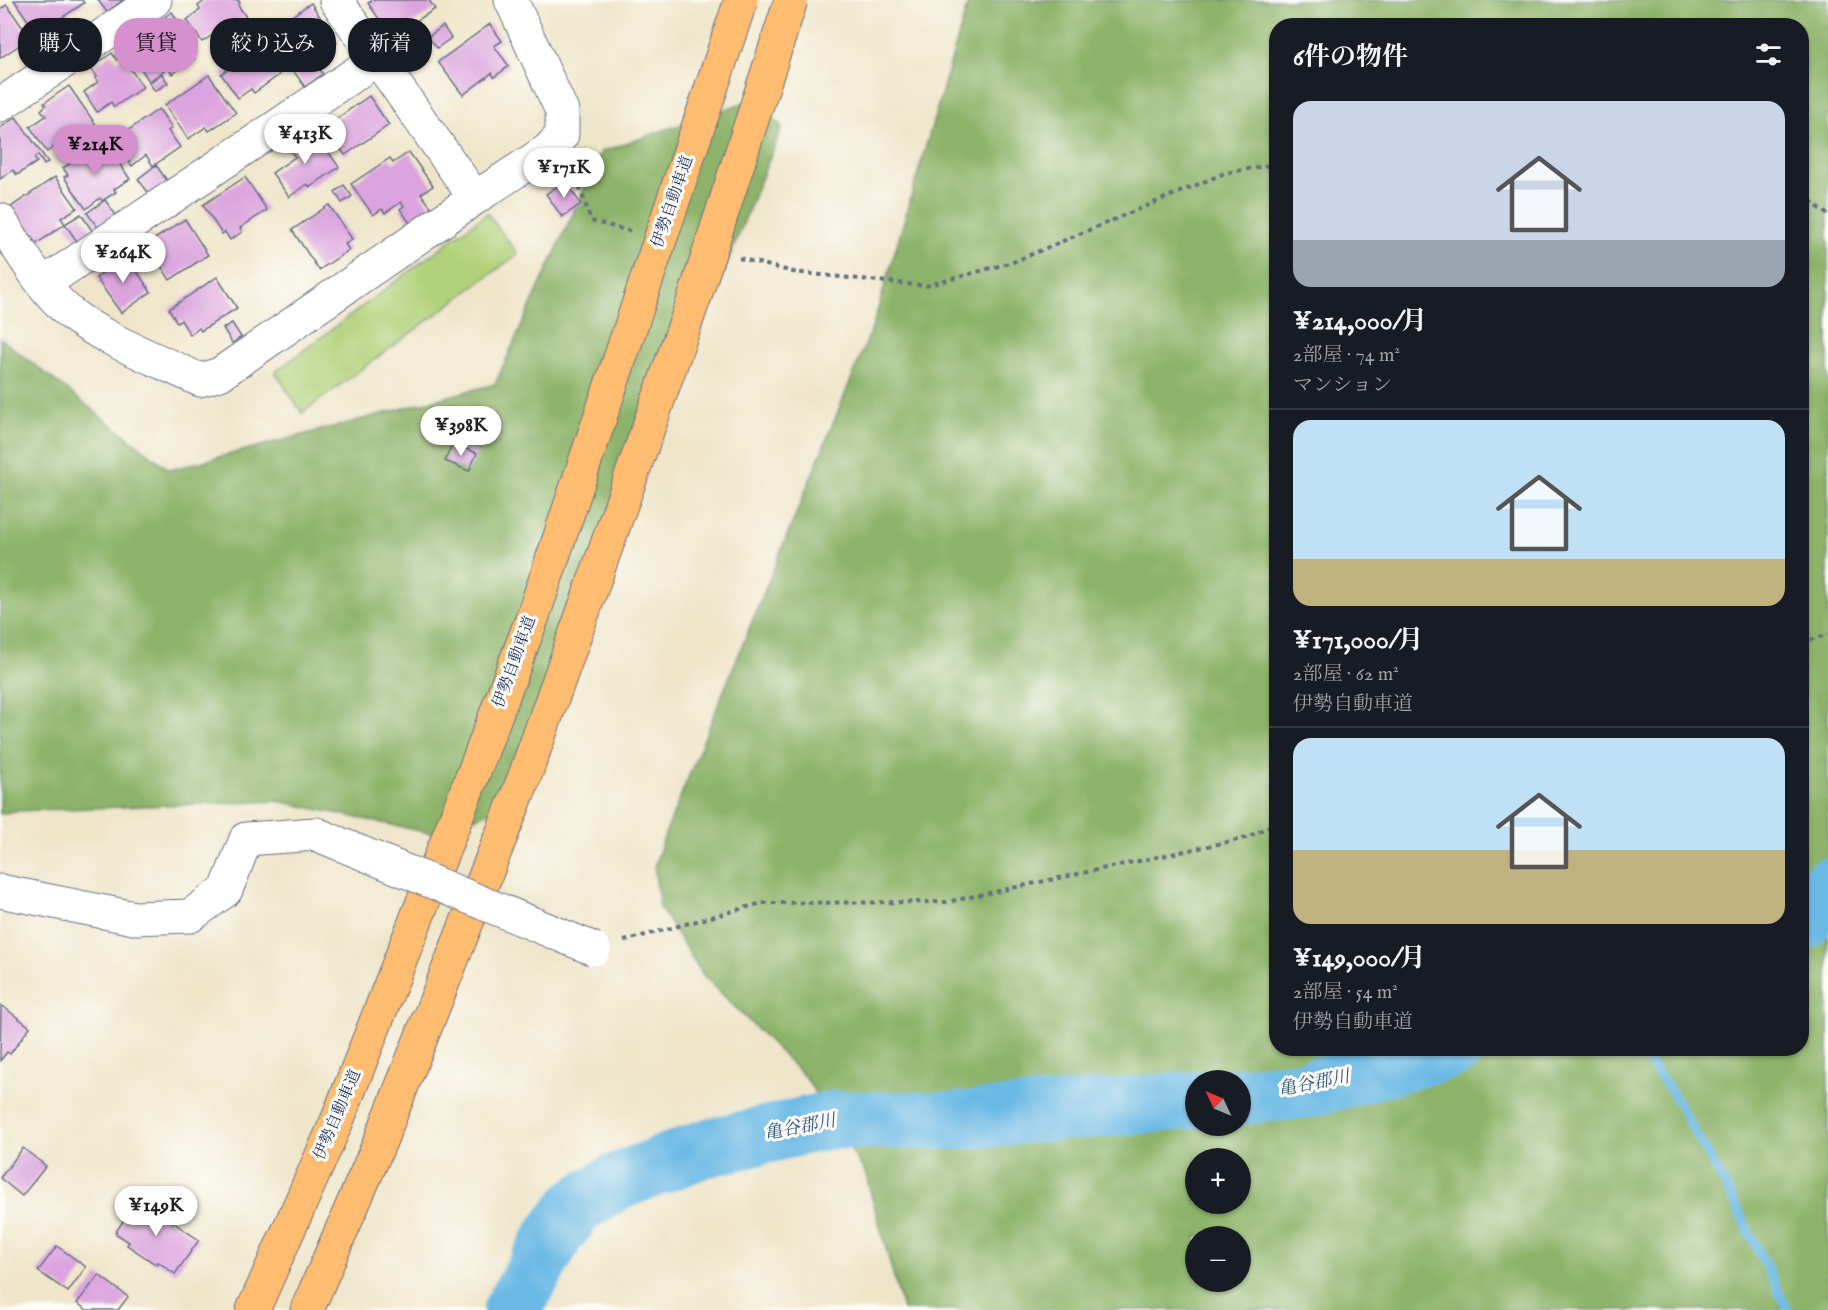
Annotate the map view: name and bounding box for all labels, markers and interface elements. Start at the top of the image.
chip: 購入 [18,18,102,72]
chip: 賃貸 [114,18,198,72]
chip: 絞り込み [210,18,336,72]
chip: 新着 [348,18,432,72]
icon: filters [1752,38,1785,71]
text: 6件の物件 [1293,41,1408,74]
pin: ¥413K [263,114,347,165]
text: ¥413K [278,121,332,146]
pin: ¥214K [53,125,137,176]
text: ¥214K [67,132,123,157]
icon: home [1485,140,1593,248]
pin: ¥171K [522,148,606,199]
street label: 伊勢自動車道 [648,153,698,251]
text: ¥171K [537,155,591,180]
pin: ¥264K [81,233,165,284]
text: ¥264K [95,240,151,265]
text: ¥214,000/月 [1293,305,1427,338]
text: 2部屋 · 74 m² [1293,343,1400,368]
text: マンション [1293,373,1392,398]
pin: ¥398K [419,406,503,457]
text: ¥398K [434,413,488,438]
icon: home [1485,459,1593,567]
street label: 伊勢自動車道 [489,613,541,711]
text: ¥171,000/月 [1293,624,1424,657]
text: 2部屋 · 62 m² [1293,662,1399,687]
text: 伊勢自動車道 [1293,692,1413,717]
icon: home [1485,777,1593,885]
text: ¥149,000/月 [1293,942,1426,975]
text: 2部屋 · 54 m² [1293,980,1398,1005]
text: 伊勢自動車道 [1293,1010,1413,1035]
water label: 亀谷郡川 [1276,1065,1353,1102]
street label: 伊勢自動車道 [310,1067,366,1163]
north arrow [1185,1070,1251,1136]
map controls [1185,1070,1251,1292]
water label: 亀谷郡川 [762,1109,839,1146]
button: + [1185,1148,1251,1214]
pin: ¥149K [114,1186,198,1237]
text: ¥149K [128,1193,184,1218]
button: − [1185,1226,1251,1292]

